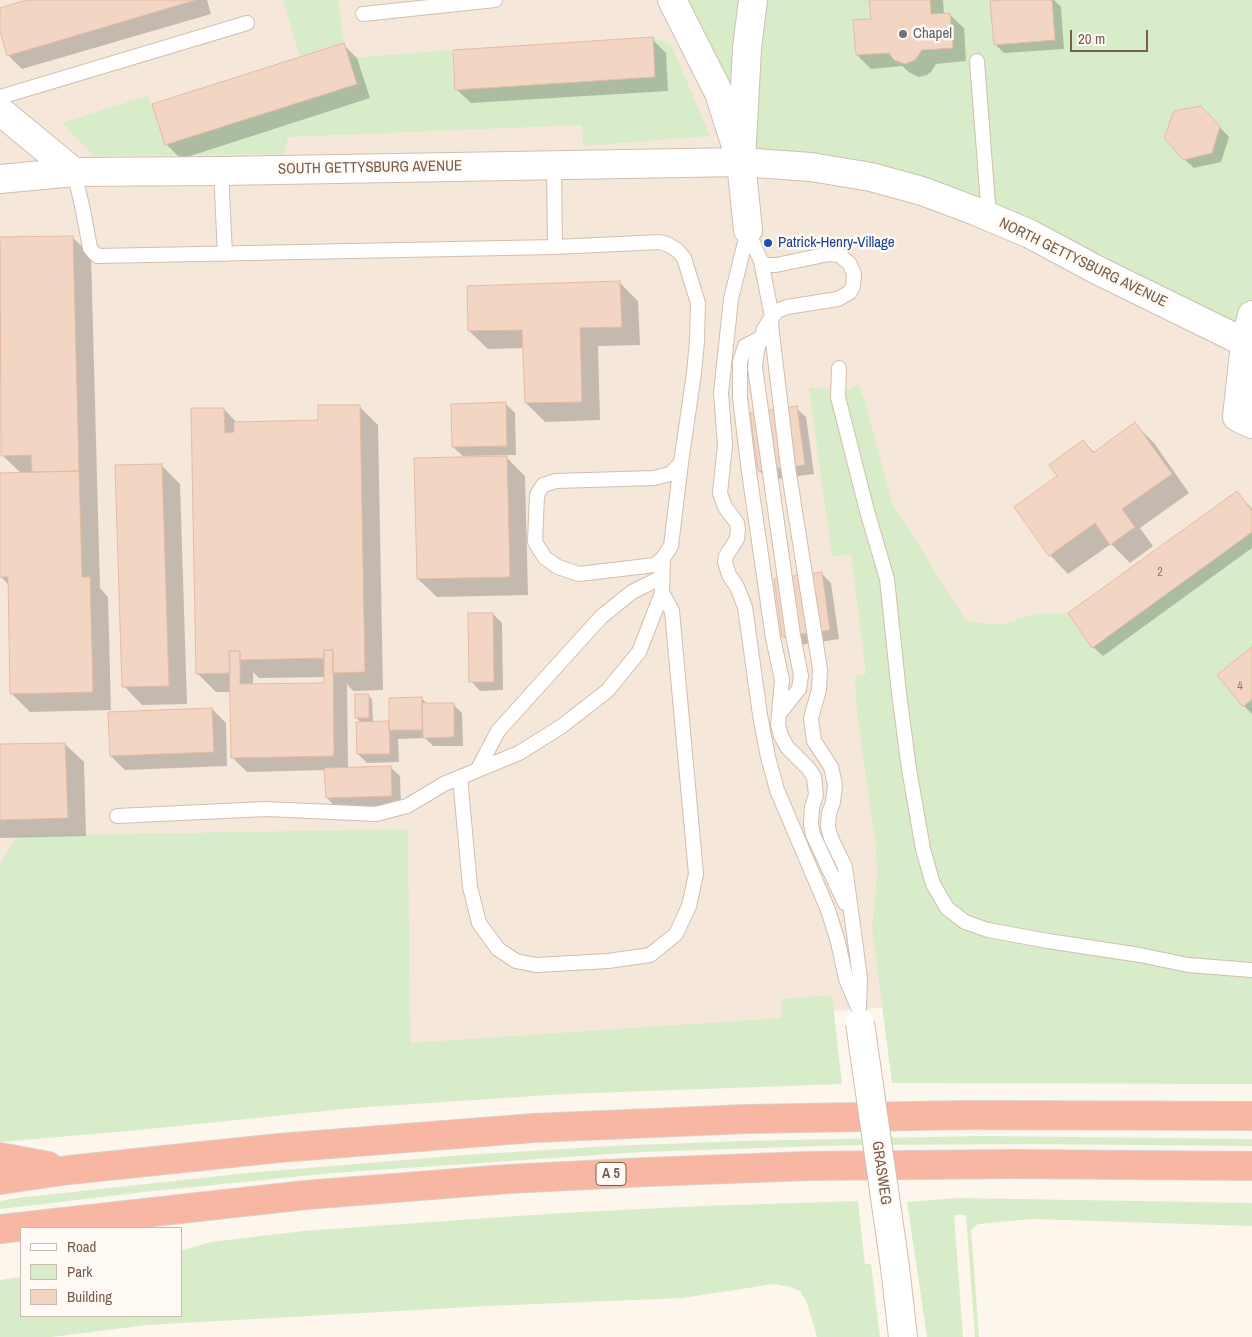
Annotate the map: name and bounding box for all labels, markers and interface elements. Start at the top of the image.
scale bar [1072,20,1150,52]
place label: Chapel [913,25,952,43]
marker: Chapel [897,28,909,40]
text: 20 m [1078,28,1105,49]
street label: SOUTH GETTYSBURG AVENUE [278,157,462,179]
street label: NORTH GETTYSBURG AVENUE [996,214,1170,312]
place label: Patrick-Henry-Village [778,234,895,252]
marker: Patrick-Henry-Village [762,237,774,249]
house number: 2 [1157,566,1163,580]
house number: 4 [1237,680,1243,694]
street label: GRASWEG [868,1140,894,1206]
road number: A 5 [596,1162,626,1186]
legend [20,1227,182,1317]
text: Road [67,1236,96,1257]
text: Park [67,1261,92,1282]
text: Building [67,1286,112,1307]

